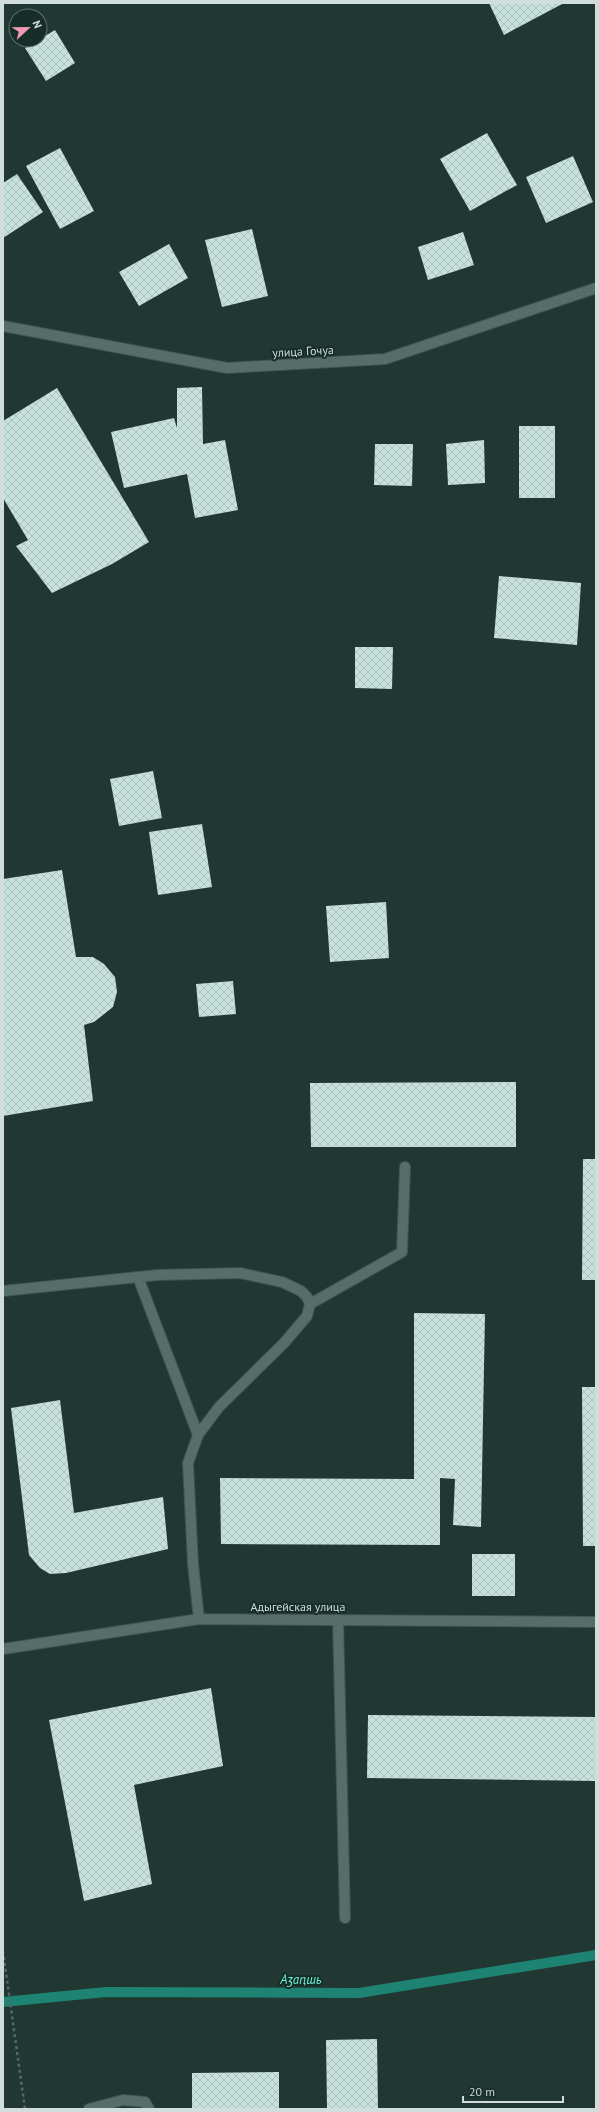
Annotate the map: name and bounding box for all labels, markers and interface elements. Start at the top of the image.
north arrow [8,8,48,48]
text: N [29,18,45,30]
street label: улица Гочуа [272,342,334,360]
street label: Адыгейская улица [251,1599,345,1614]
water label: Аӡаԥшь [279,1971,322,1988]
scale bar [463,2078,563,2104]
text: 20 m [469,2084,495,2099]

